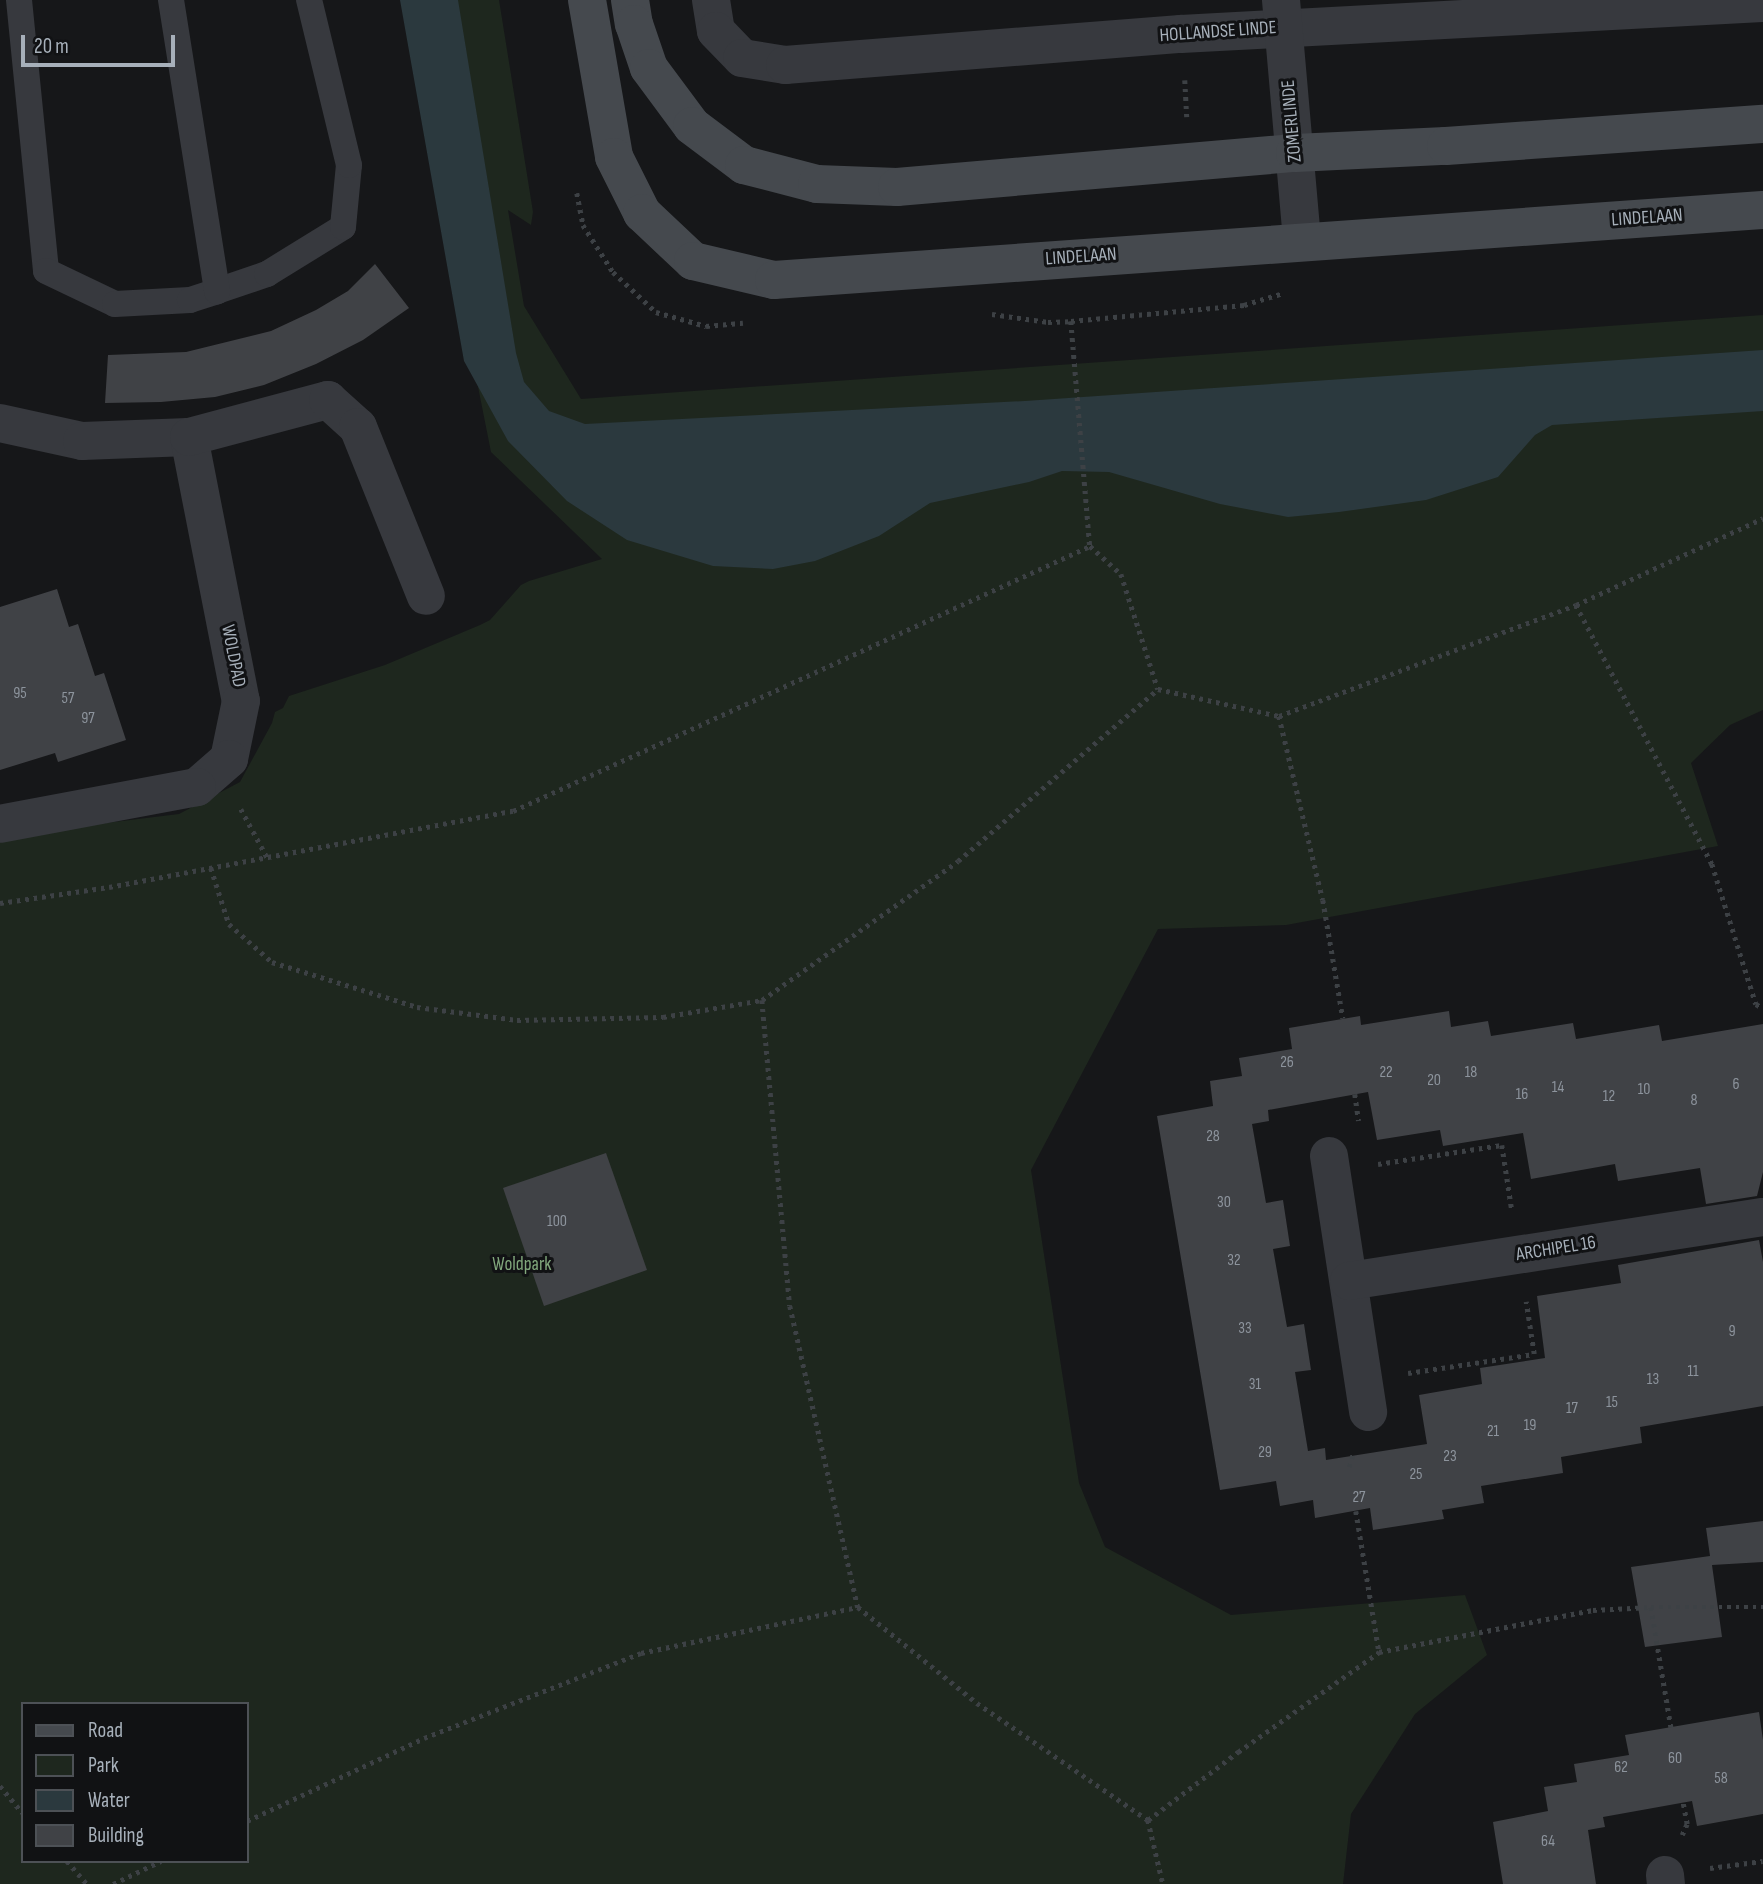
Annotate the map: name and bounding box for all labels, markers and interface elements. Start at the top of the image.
street label: HOLLANDSE LINDE [1159,17,1277,47]
scale bar [24,21,178,65]
text: 20 m [34,34,69,59]
street label: ZOMERLINDE [1277,79,1307,163]
street label: LINDELAAN [1611,204,1683,232]
street label: LINDELAAN [1045,243,1117,271]
street label: WOLDPAD [216,623,250,689]
house number: 95 [13,684,27,704]
house number: 57 [62,689,74,709]
house number: 97 [81,709,95,729]
house number: 26 [1280,1053,1294,1073]
house number: 22 [1379,1063,1393,1083]
house number: 18 [1465,1063,1477,1083]
house number: 20 [1427,1071,1441,1091]
house number: 6 [1732,1075,1740,1095]
house number: 14 [1552,1078,1564,1098]
house number: 10 [1638,1080,1650,1100]
house number: 16 [1516,1085,1528,1105]
house number: 12 [1603,1087,1615,1107]
house number: 8 [1690,1091,1698,1111]
house number: 28 [1206,1127,1220,1147]
house number: 30 [1217,1193,1231,1213]
house number: 100 [547,1212,567,1232]
street label: ARCHIPEL 16 [1515,1231,1597,1267]
house number: 32 [1227,1251,1241,1271]
park label: Woldpark [492,1254,552,1276]
house number: 33 [1238,1319,1252,1339]
house number: 9 [1728,1322,1736,1342]
house number: 11 [1687,1362,1699,1382]
house number: 13 [1647,1370,1659,1390]
house number: 31 [1249,1375,1261,1395]
house number: 15 [1606,1393,1618,1413]
house number: 17 [1566,1399,1578,1419]
house number: 19 [1524,1416,1536,1436]
house number: 21 [1487,1422,1499,1442]
house number: 29 [1258,1443,1272,1463]
house number: 23 [1443,1447,1457,1467]
house number: 25 [1409,1465,1423,1485]
house number: 27 [1352,1488,1366,1508]
legend [21,1702,248,1863]
text: Road [88,1718,123,1743]
house number: 60 [1668,1749,1682,1769]
text: Park [88,1753,119,1778]
house number: 62 [1614,1758,1628,1778]
house number: 58 [1714,1769,1728,1789]
text: Water [88,1788,130,1813]
text: Building [88,1823,144,1848]
house number: 64 [1541,1832,1555,1852]

